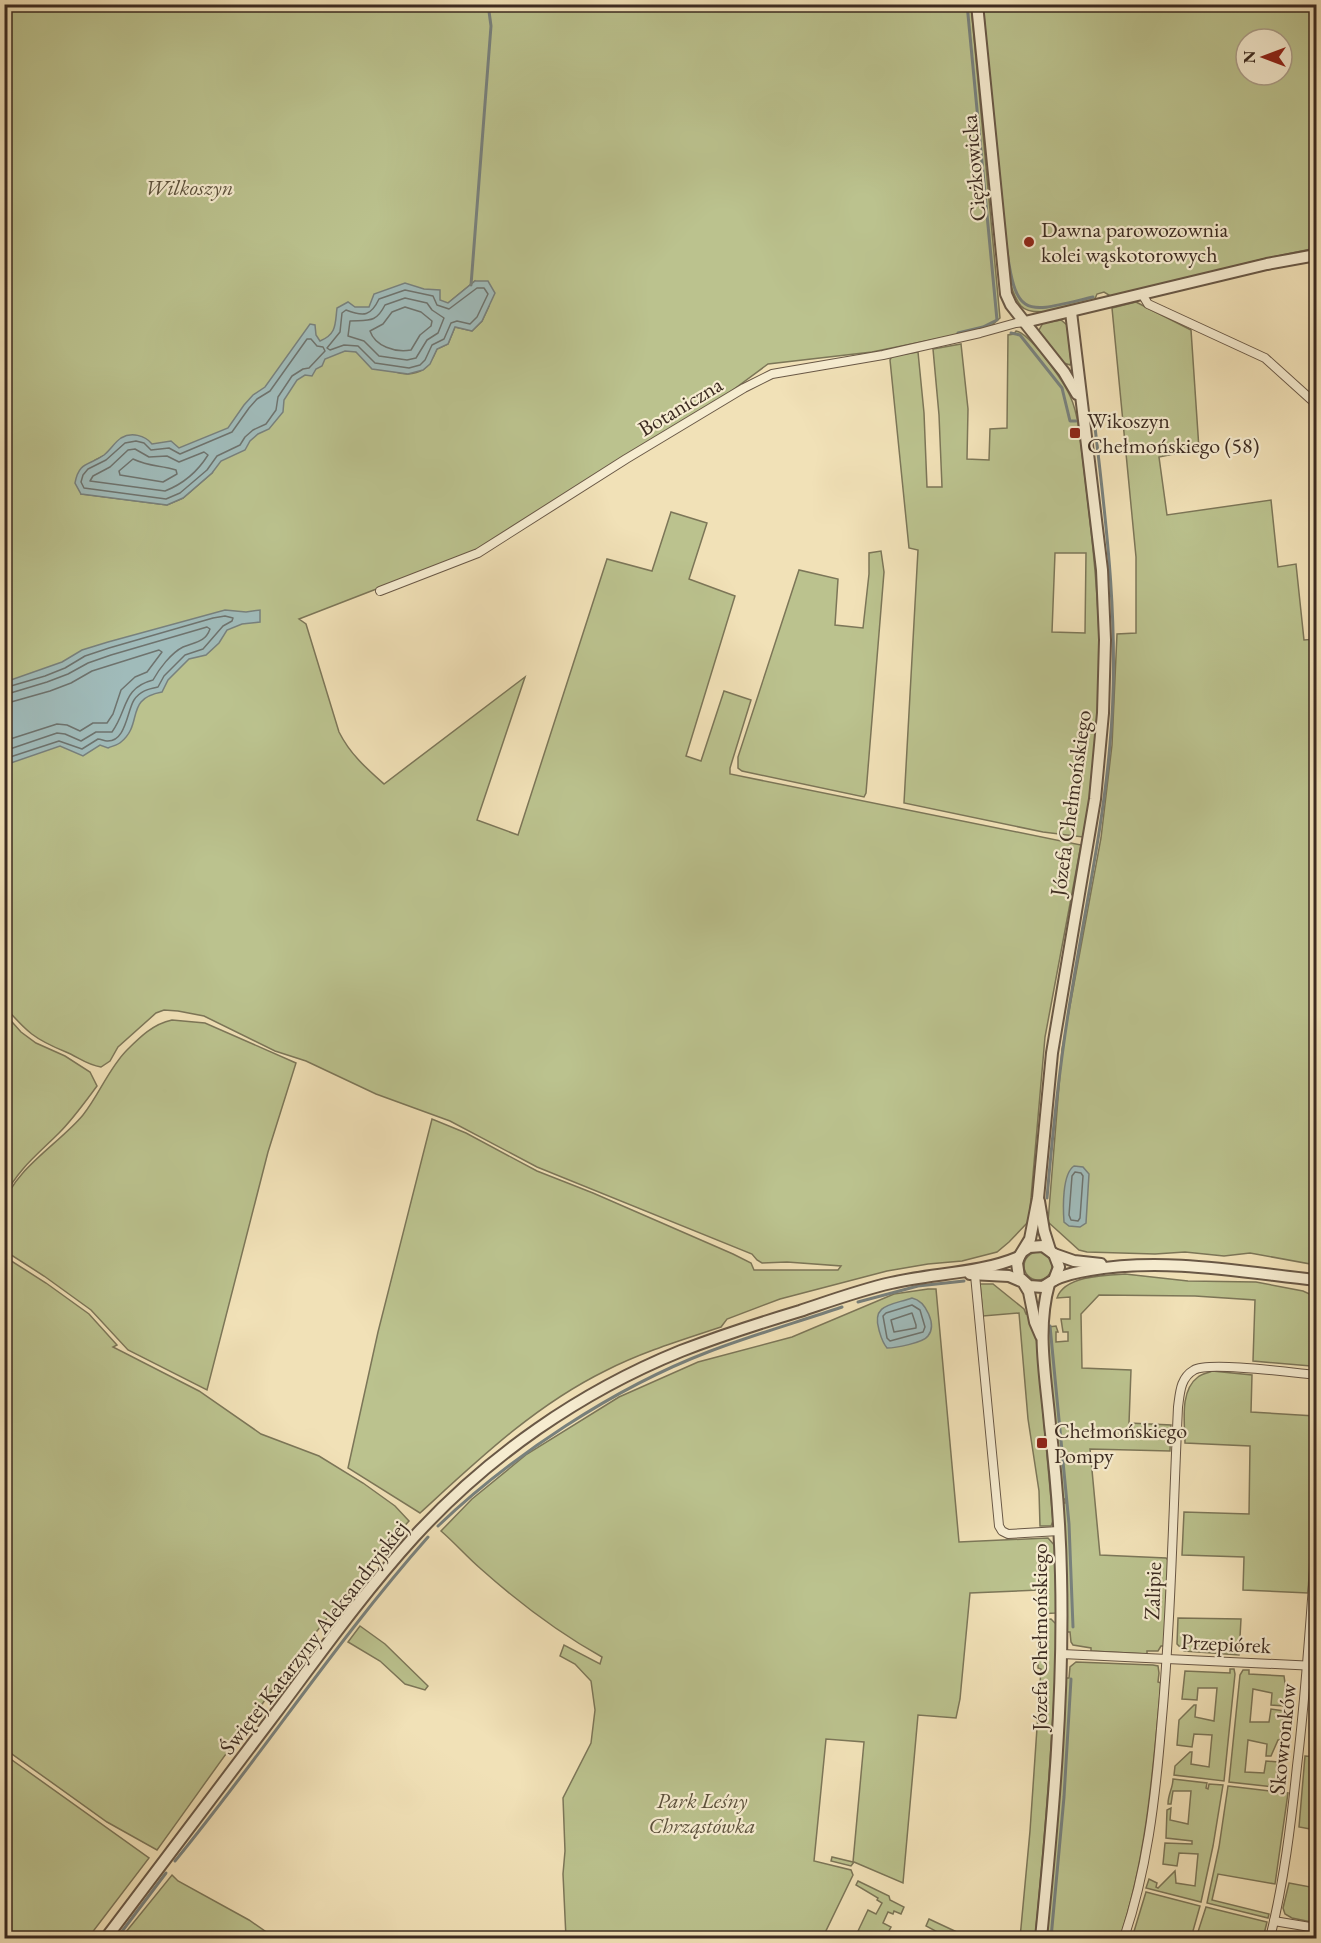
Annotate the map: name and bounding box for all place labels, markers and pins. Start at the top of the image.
place label: Dawna parowozownia kolei wąskotorowych [1041,215,1228,269]
marker: Dawna parowozownia kolei wąskotorowych [1022,235,1036,249]
place label: Wikoszyn Chełmońskiego (58) [1087,406,1260,460]
marker: Wikoszyn Chełmońskiego (58) [1068,426,1082,440]
place label: Chełmońskiego Pompy [1054,1416,1187,1470]
marker: Chełmońskiego Pompy [1035,1436,1049,1450]

